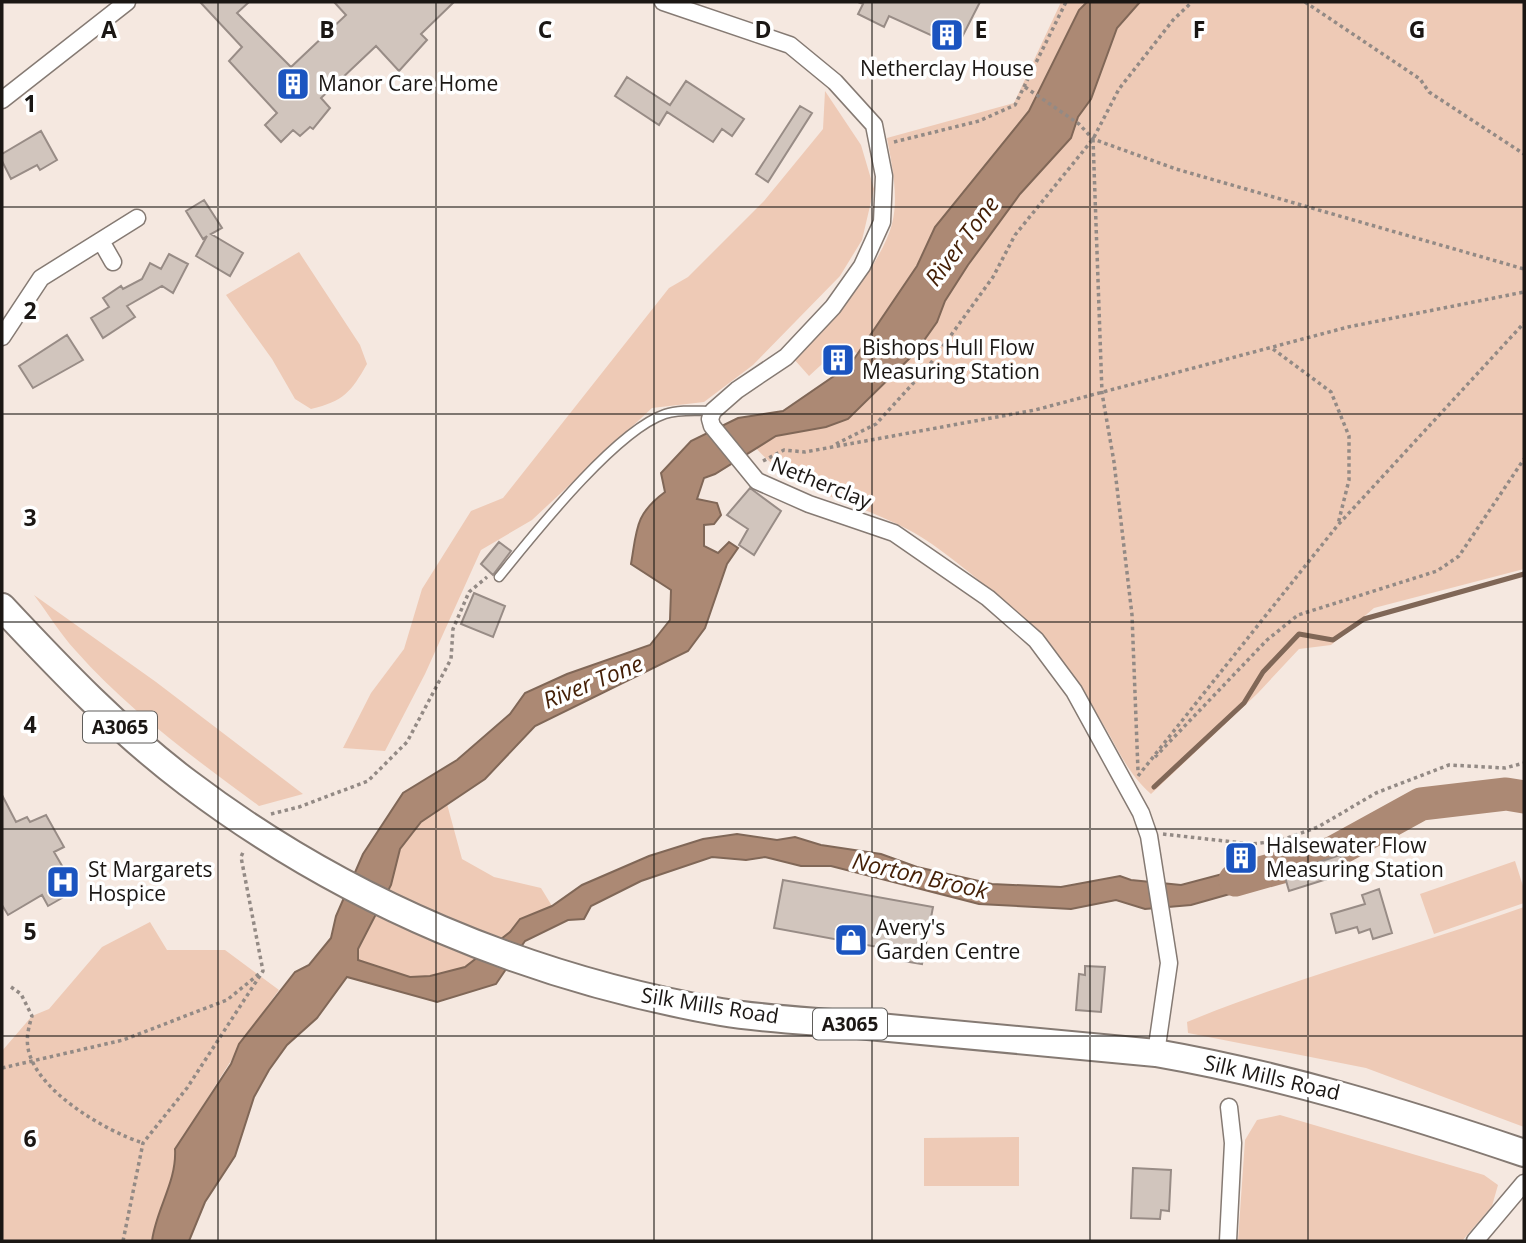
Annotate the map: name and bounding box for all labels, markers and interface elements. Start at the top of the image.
text: A [101,13,117,45]
text: B [319,13,335,45]
text: C [538,13,552,45]
text: D [754,13,772,45]
text: E [975,13,987,45]
text: F [1193,13,1205,45]
text: G [1409,13,1425,45]
building icon: Netherclay House [928,16,966,54]
place label: Netherclay House [860,54,1034,82]
building icon: Manor Care Home [274,65,312,103]
place label: Manor Care Home [318,69,498,97]
text: 1 [23,87,37,119]
water label: River Tone [917,189,1006,292]
text: 2 [23,294,37,326]
place label: Bishops Hull Flow Measuring Station [862,333,1040,385]
building icon: Bishops Hull Flow Measuring Station [819,341,857,379]
street label: Netherclay [767,449,876,515]
text: 3 [23,501,37,533]
water label: River Tone [538,647,647,716]
text: 4 [23,708,37,740]
road number: A3065 [83,712,157,742]
place label: Halsewater Flow Measuring Station [1266,831,1444,883]
building icon: Halsewater Flow Measuring Station [1222,839,1260,877]
water label: Norton Brook [849,844,992,906]
place label: St Margarets Hospice [88,855,213,907]
hospital icon: St Margarets Hospice [44,863,82,901]
place label: Avery's Garden Centre [876,913,1020,965]
text: 5 [23,915,37,947]
shop icon: Avery's Garden Centre [832,921,870,959]
street label: Silk Mills Road [639,980,781,1030]
road number: A3065 [813,1008,887,1040]
street label: Silk Mills Road [1201,1048,1343,1106]
text: 6 [23,1122,37,1154]

